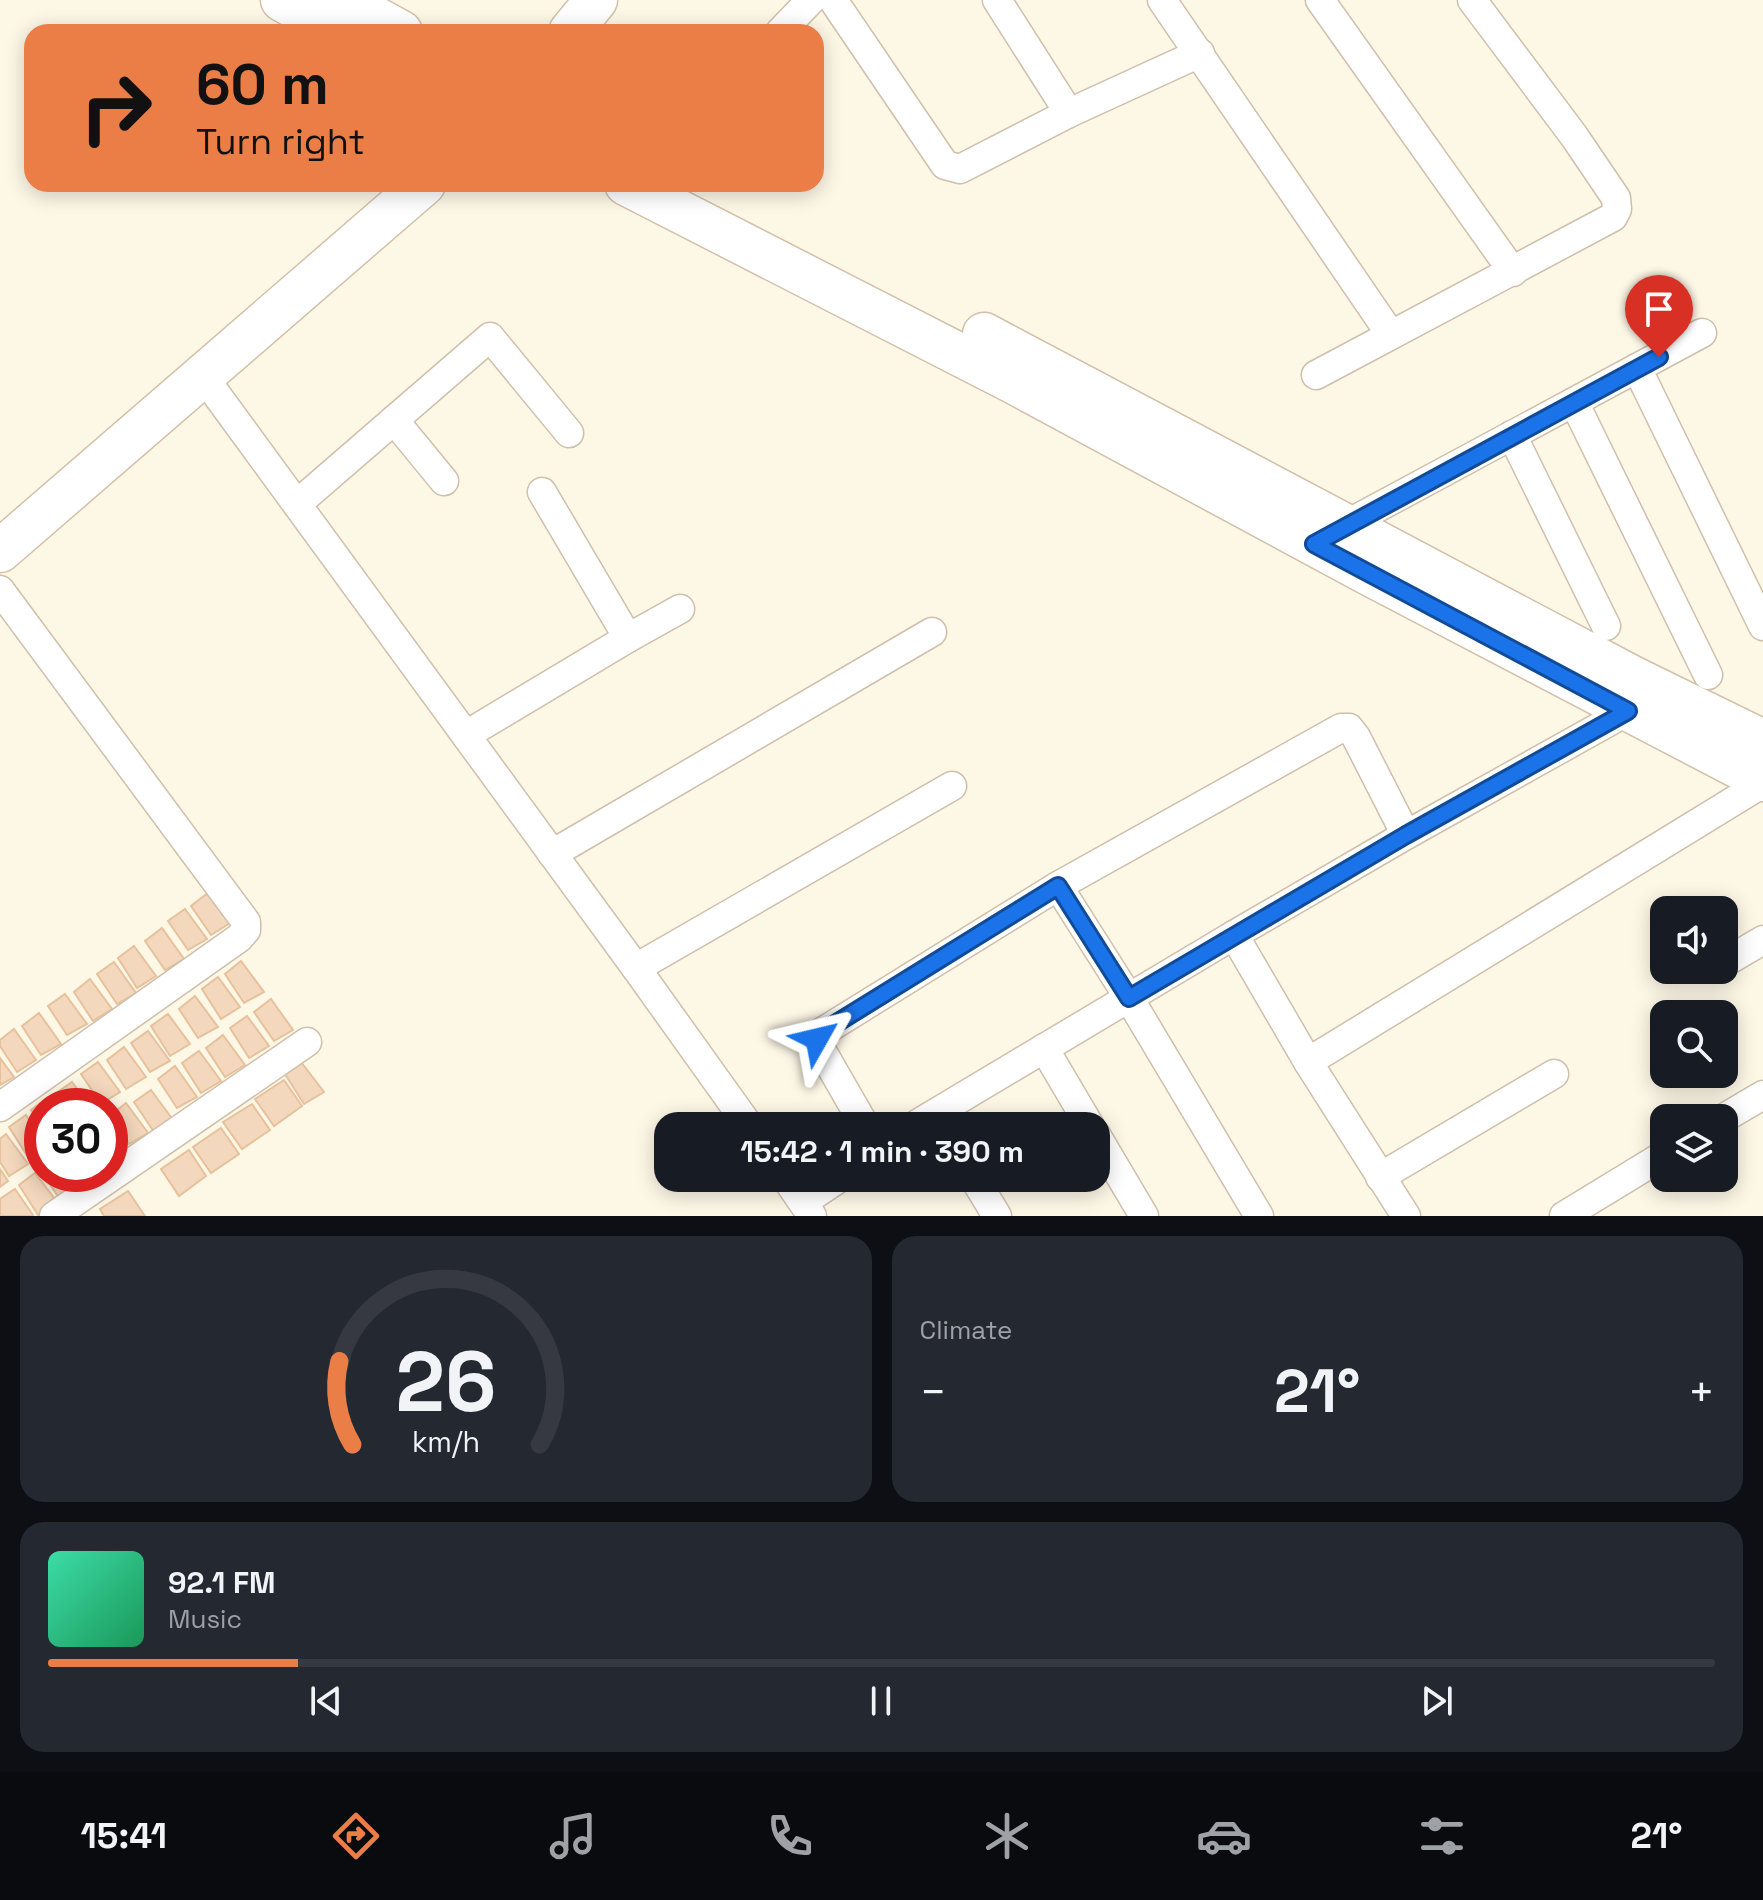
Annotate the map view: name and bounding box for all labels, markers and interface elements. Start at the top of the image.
text: 60 m [196,49,329,120]
icon: right [64,56,168,160]
text: Turn right [196,119,365,165]
pin [1625,275,1693,357]
icon: arrive [1637,287,1681,331]
map controls [1650,896,1738,1192]
button: sound [1650,896,1738,984]
position arrow [775,997,859,1081]
button: search [1650,1000,1738,1088]
speed limit sign: 30 [24,1088,128,1192]
button: layers [1650,1104,1738,1192]
text: 15:42 · 1 min · 390 m [740,1132,1024,1171]
text: Climate [920,1313,1012,1347]
text: 26 [395,1329,496,1435]
text: 21° [1274,1353,1360,1430]
text: − [920,1364,947,1420]
text: + [1688,1364,1715,1420]
text: km/h [412,1424,480,1460]
text: 92.1 FM [168,1563,275,1602]
text: Music [168,1602,242,1636]
icon: previous [304,1679,348,1723]
icon: pause [859,1679,903,1723]
icon: next [1415,1679,1459,1723]
icon: directions [328,1808,384,1864]
icon: music [545,1808,601,1864]
icon: phone [762,1808,818,1864]
icon: climate [979,1808,1035,1864]
icon: car [1196,1808,1252,1864]
icon: filters [1414,1808,1470,1864]
text: 15:41 [81,1813,167,1859]
text: 21° [1631,1813,1682,1859]

